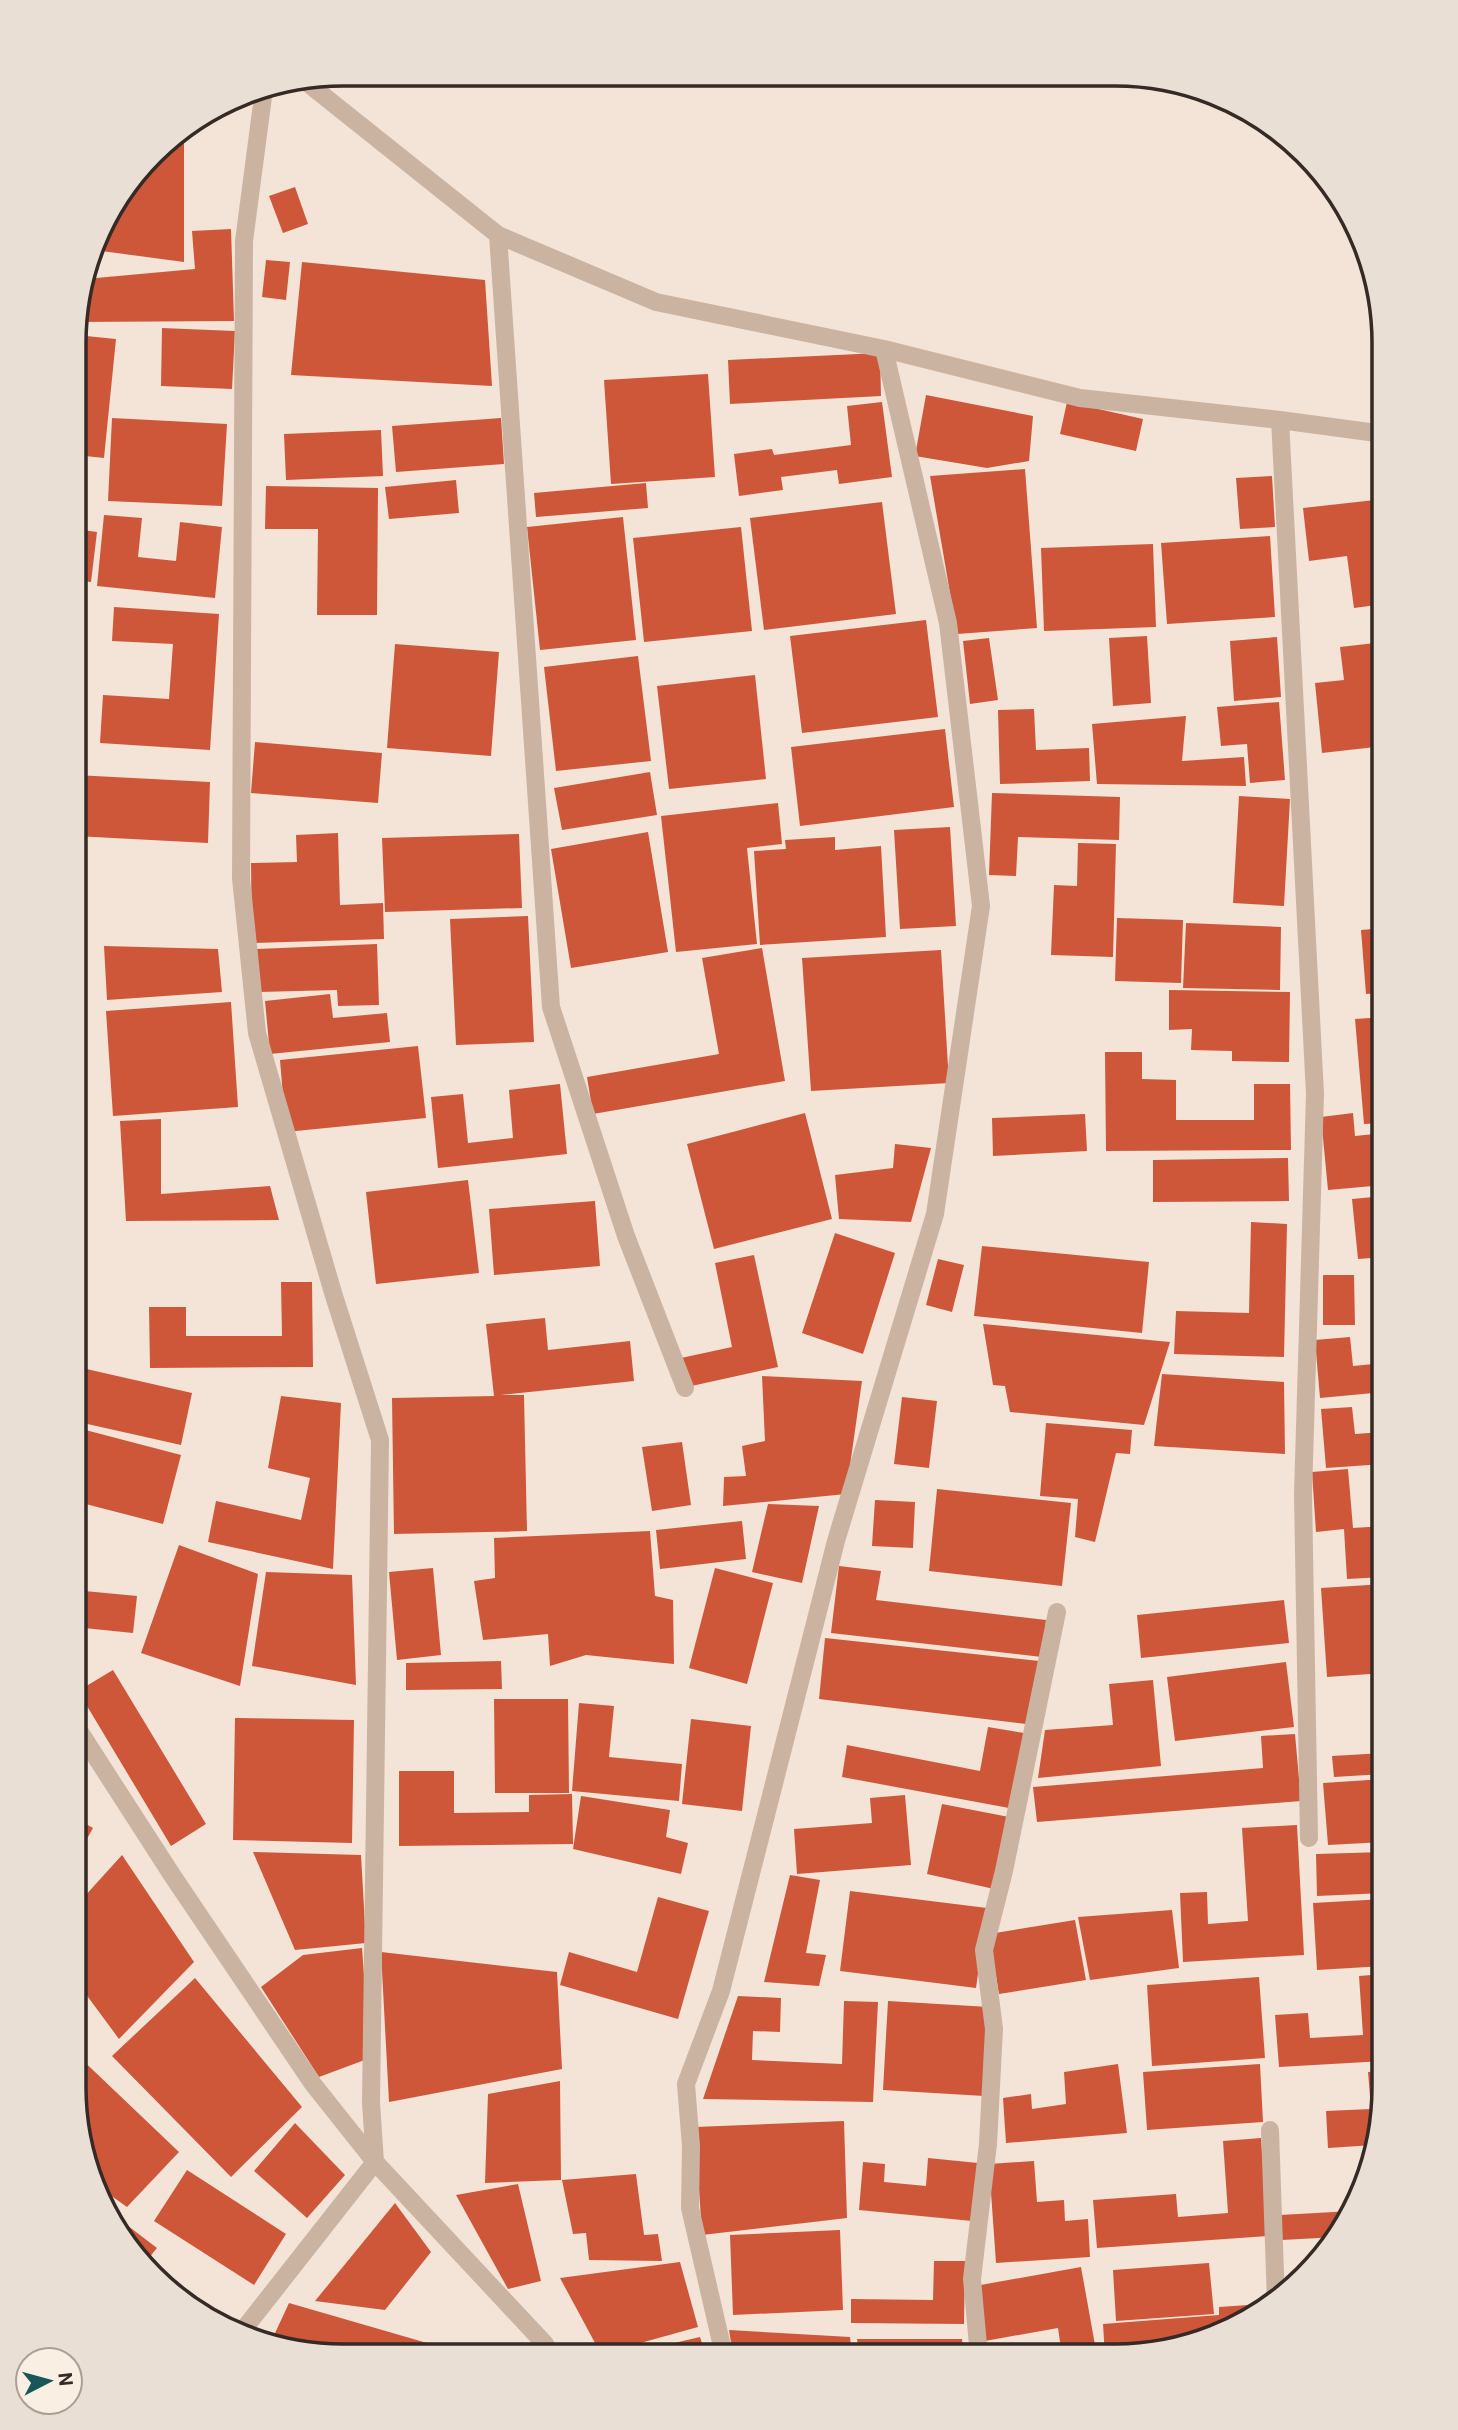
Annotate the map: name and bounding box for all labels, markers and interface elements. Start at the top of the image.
north arrow [14,2346,84,2416]
text: N [53,2371,78,2387]

